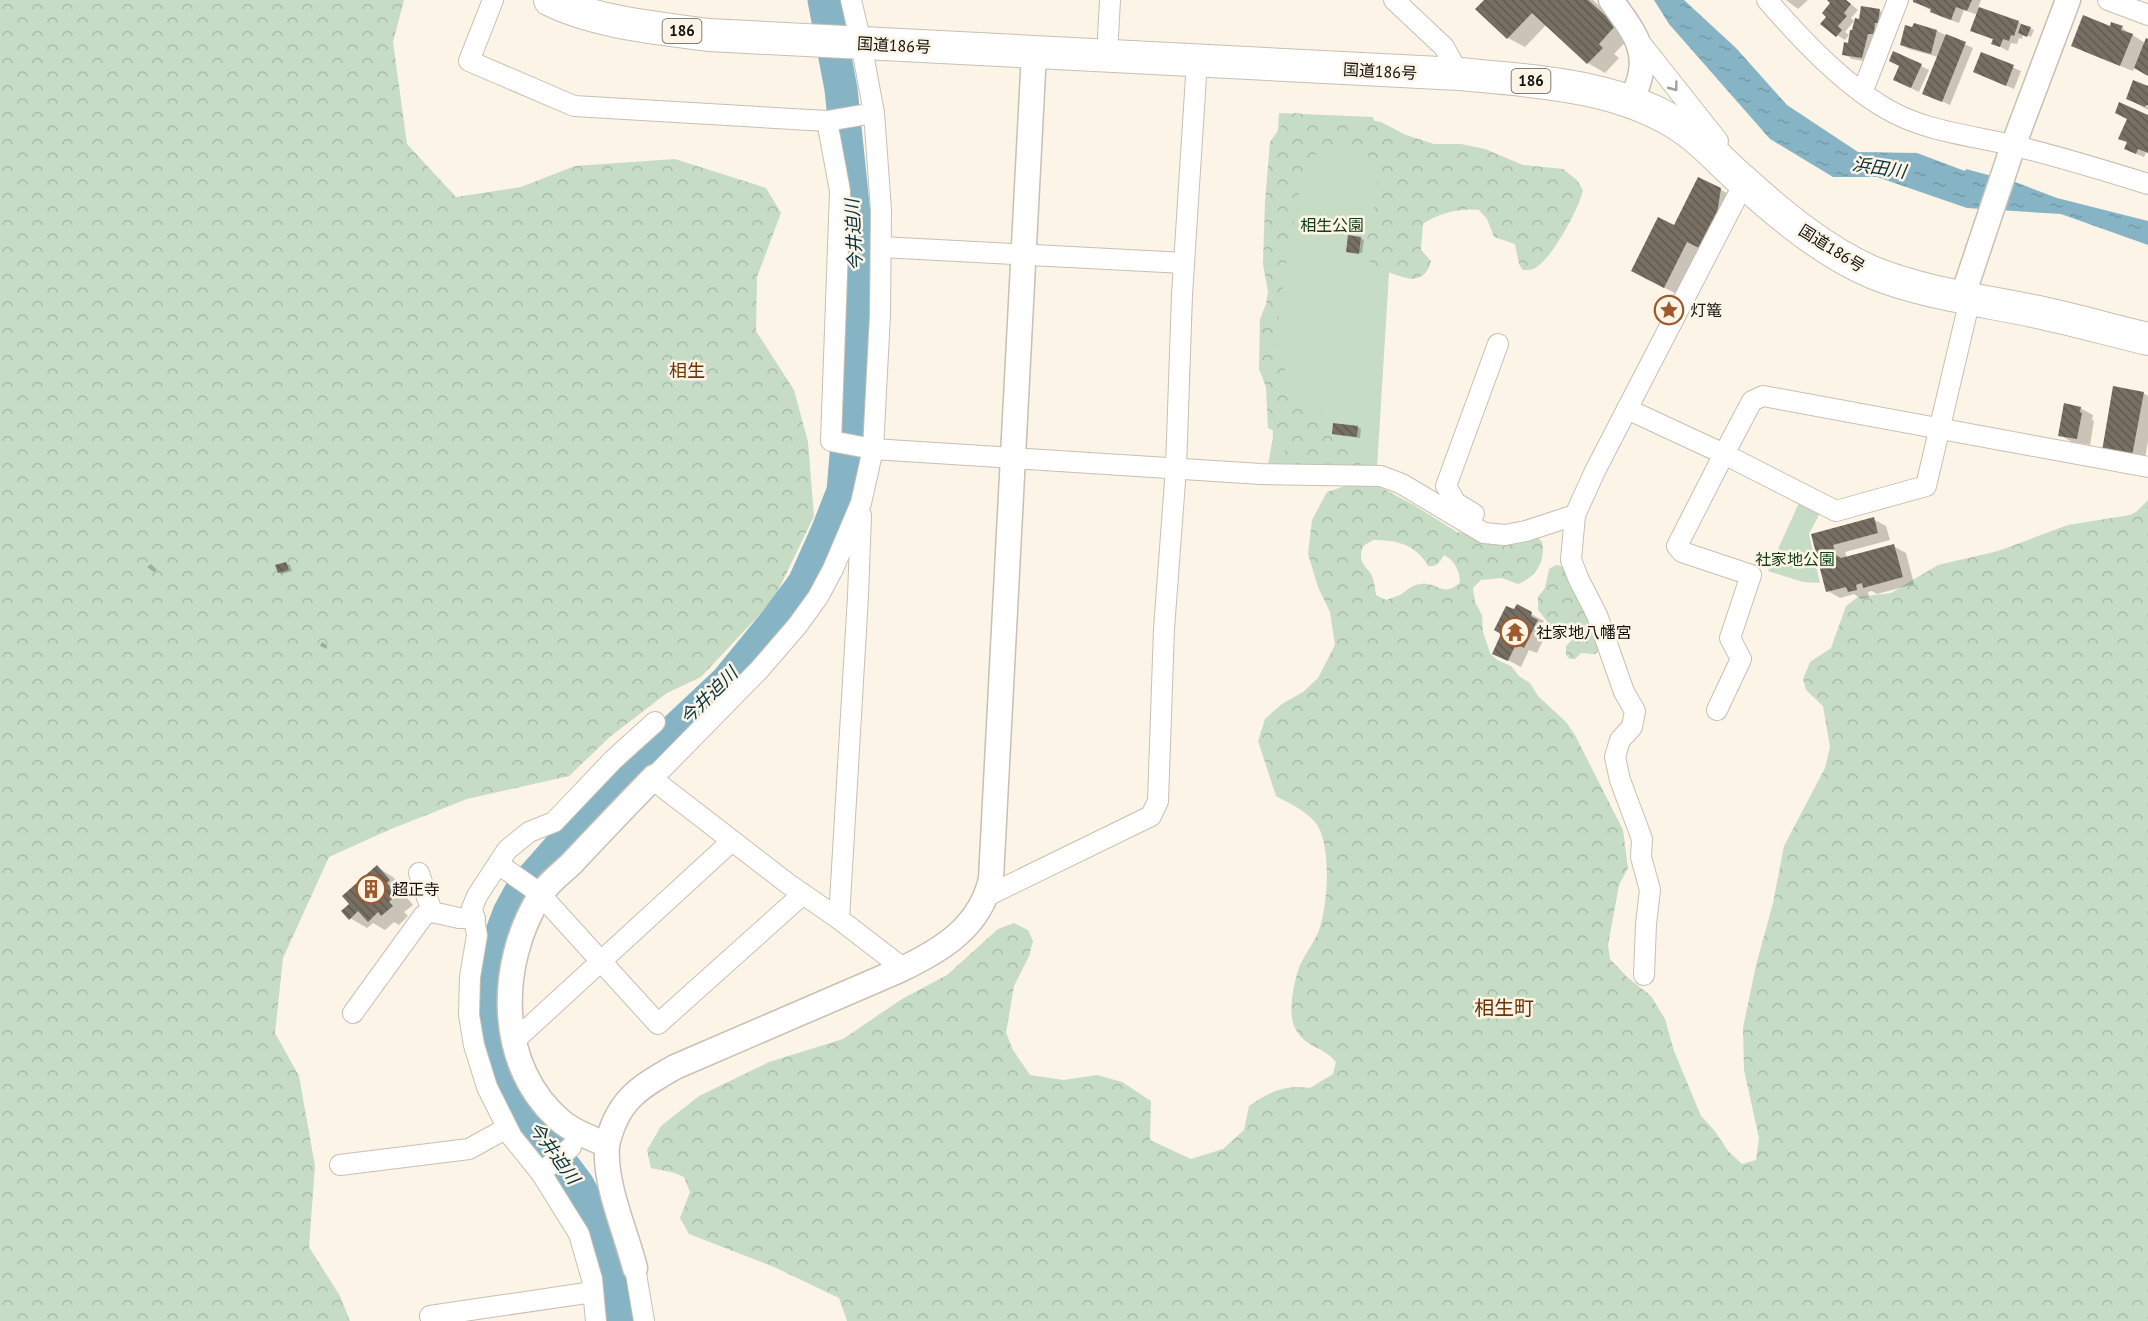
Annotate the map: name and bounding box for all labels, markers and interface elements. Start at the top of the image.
road number: 186 [662,19,702,43]
street label: 国道186号 [856,33,932,57]
street label: 国道186号 [1342,59,1418,83]
road number: 186 [1512,69,1550,93]
one-way arrow [1666,80,1677,91]
water label: 浜田川 [1851,152,1910,183]
water label: 今井迫川 [840,196,867,272]
park label: 相生公園 [1300,215,1364,235]
street label: 国道186号 [1795,220,1869,276]
place icon: 灯篭 [1653,294,1685,326]
place label: 灯篭 [1690,300,1722,320]
district label: 相生 [669,359,705,382]
park label: 社家地公園 [1755,549,1835,569]
temple icon: 社家地八幡宮 [1499,616,1531,648]
place label: 社家地八幡宮 [1536,622,1632,642]
water label: 今井迫川 [675,661,744,729]
building icon: 超正寺 [355,873,387,905]
place label: 超正寺 [392,879,440,899]
district label: 相生町 [1474,995,1534,1021]
water label: 今井迫川 [524,1117,586,1190]

